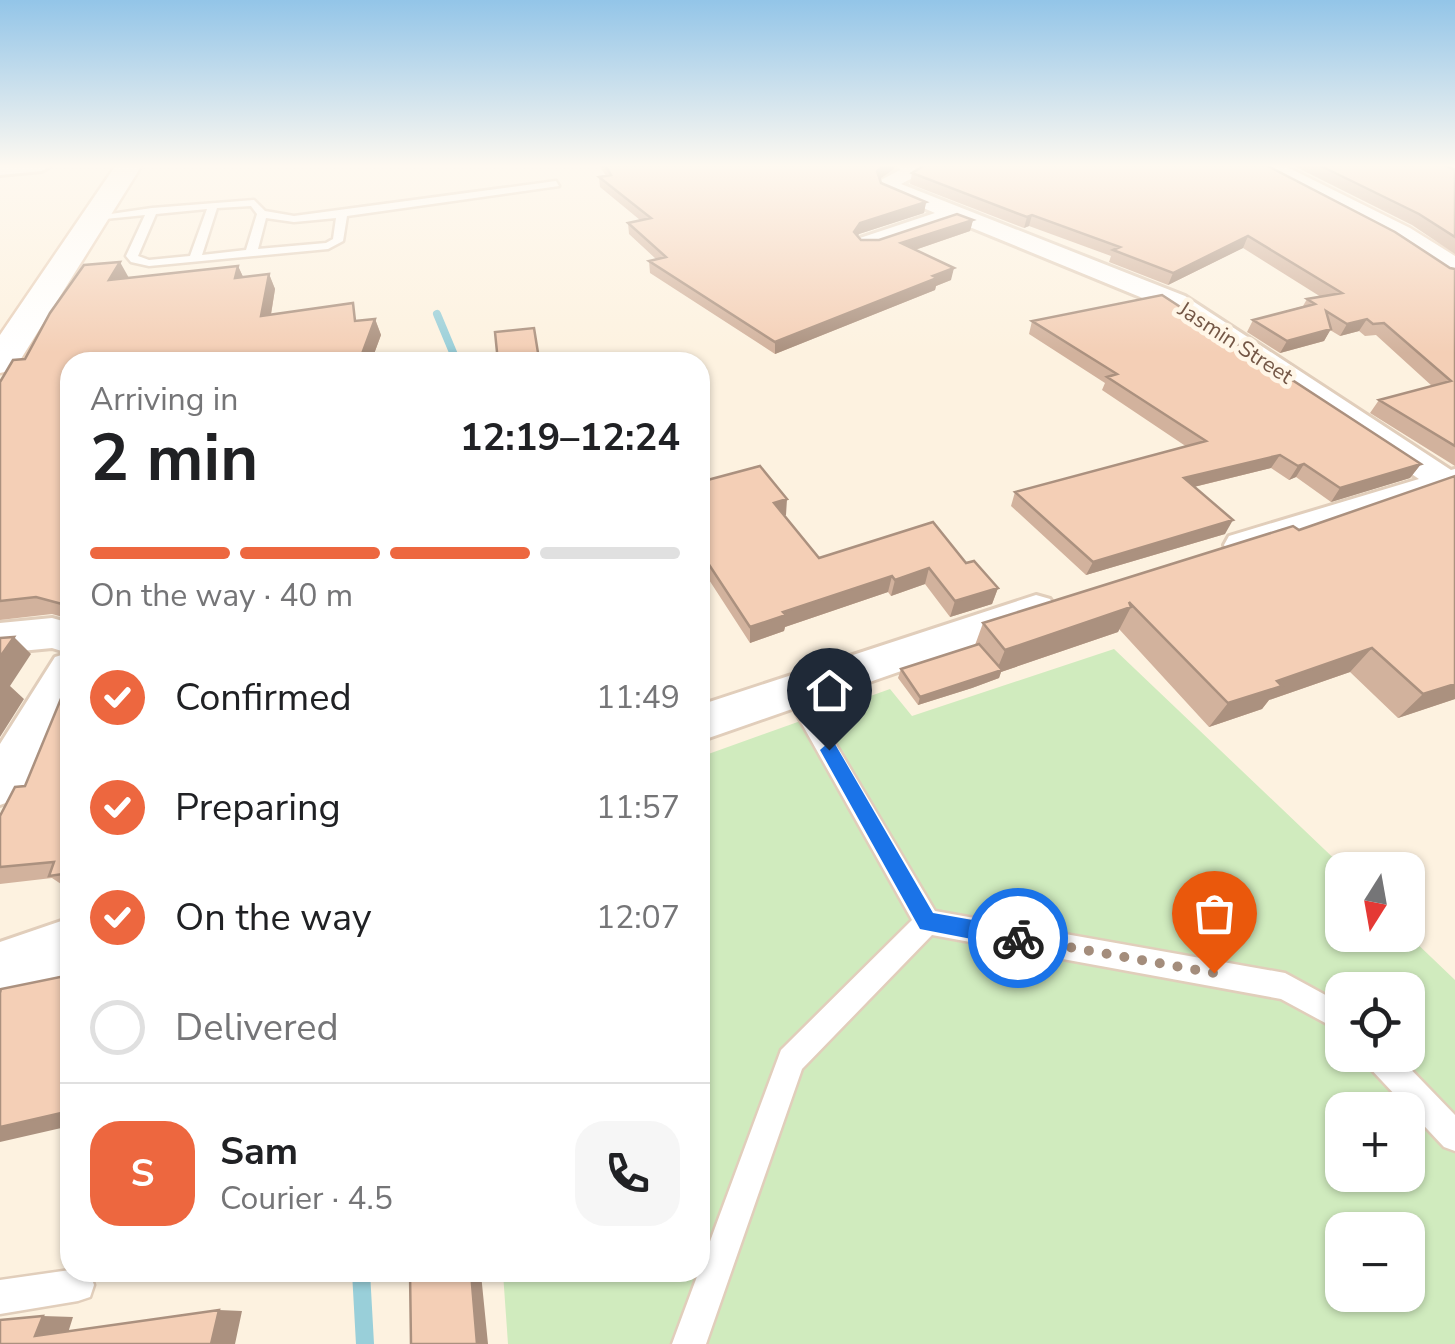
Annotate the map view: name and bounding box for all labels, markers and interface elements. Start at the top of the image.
street label: Jasmin Street [1171,294,1299,391]
text: Arriving in [90,378,238,421]
text: 12:19–12:24 [460,412,680,463]
text: 2 min [90,414,258,503]
text: On the way · 40 m [90,574,353,617]
pin [787,648,872,751]
icon: home [802,663,857,718]
icon: check [90,670,145,725]
text: Confirmed [175,672,352,723]
text: 11:49 [596,676,680,719]
icon: check [90,780,145,835]
text: Preparing [175,782,341,833]
text: 11:57 [596,786,680,829]
north arrow [1325,852,1425,952]
map controls [1325,852,1425,1312]
pin [1172,871,1257,974]
icon: bag [1187,886,1242,941]
courier [968,888,1068,988]
icon: check [90,890,145,945]
text: On the way [175,892,371,943]
text: 12:07 [596,896,680,939]
icon: bike [991,911,1046,966]
button: locate [1325,972,1425,1072]
text: Delivered [175,1002,339,1053]
button: + [1325,1092,1425,1192]
button: phone [575,1121,680,1226]
text: Sam [220,1126,298,1177]
text: S [131,1148,154,1199]
text: Courier · 4.5 [220,1177,393,1220]
button: − [1325,1212,1425,1312]

